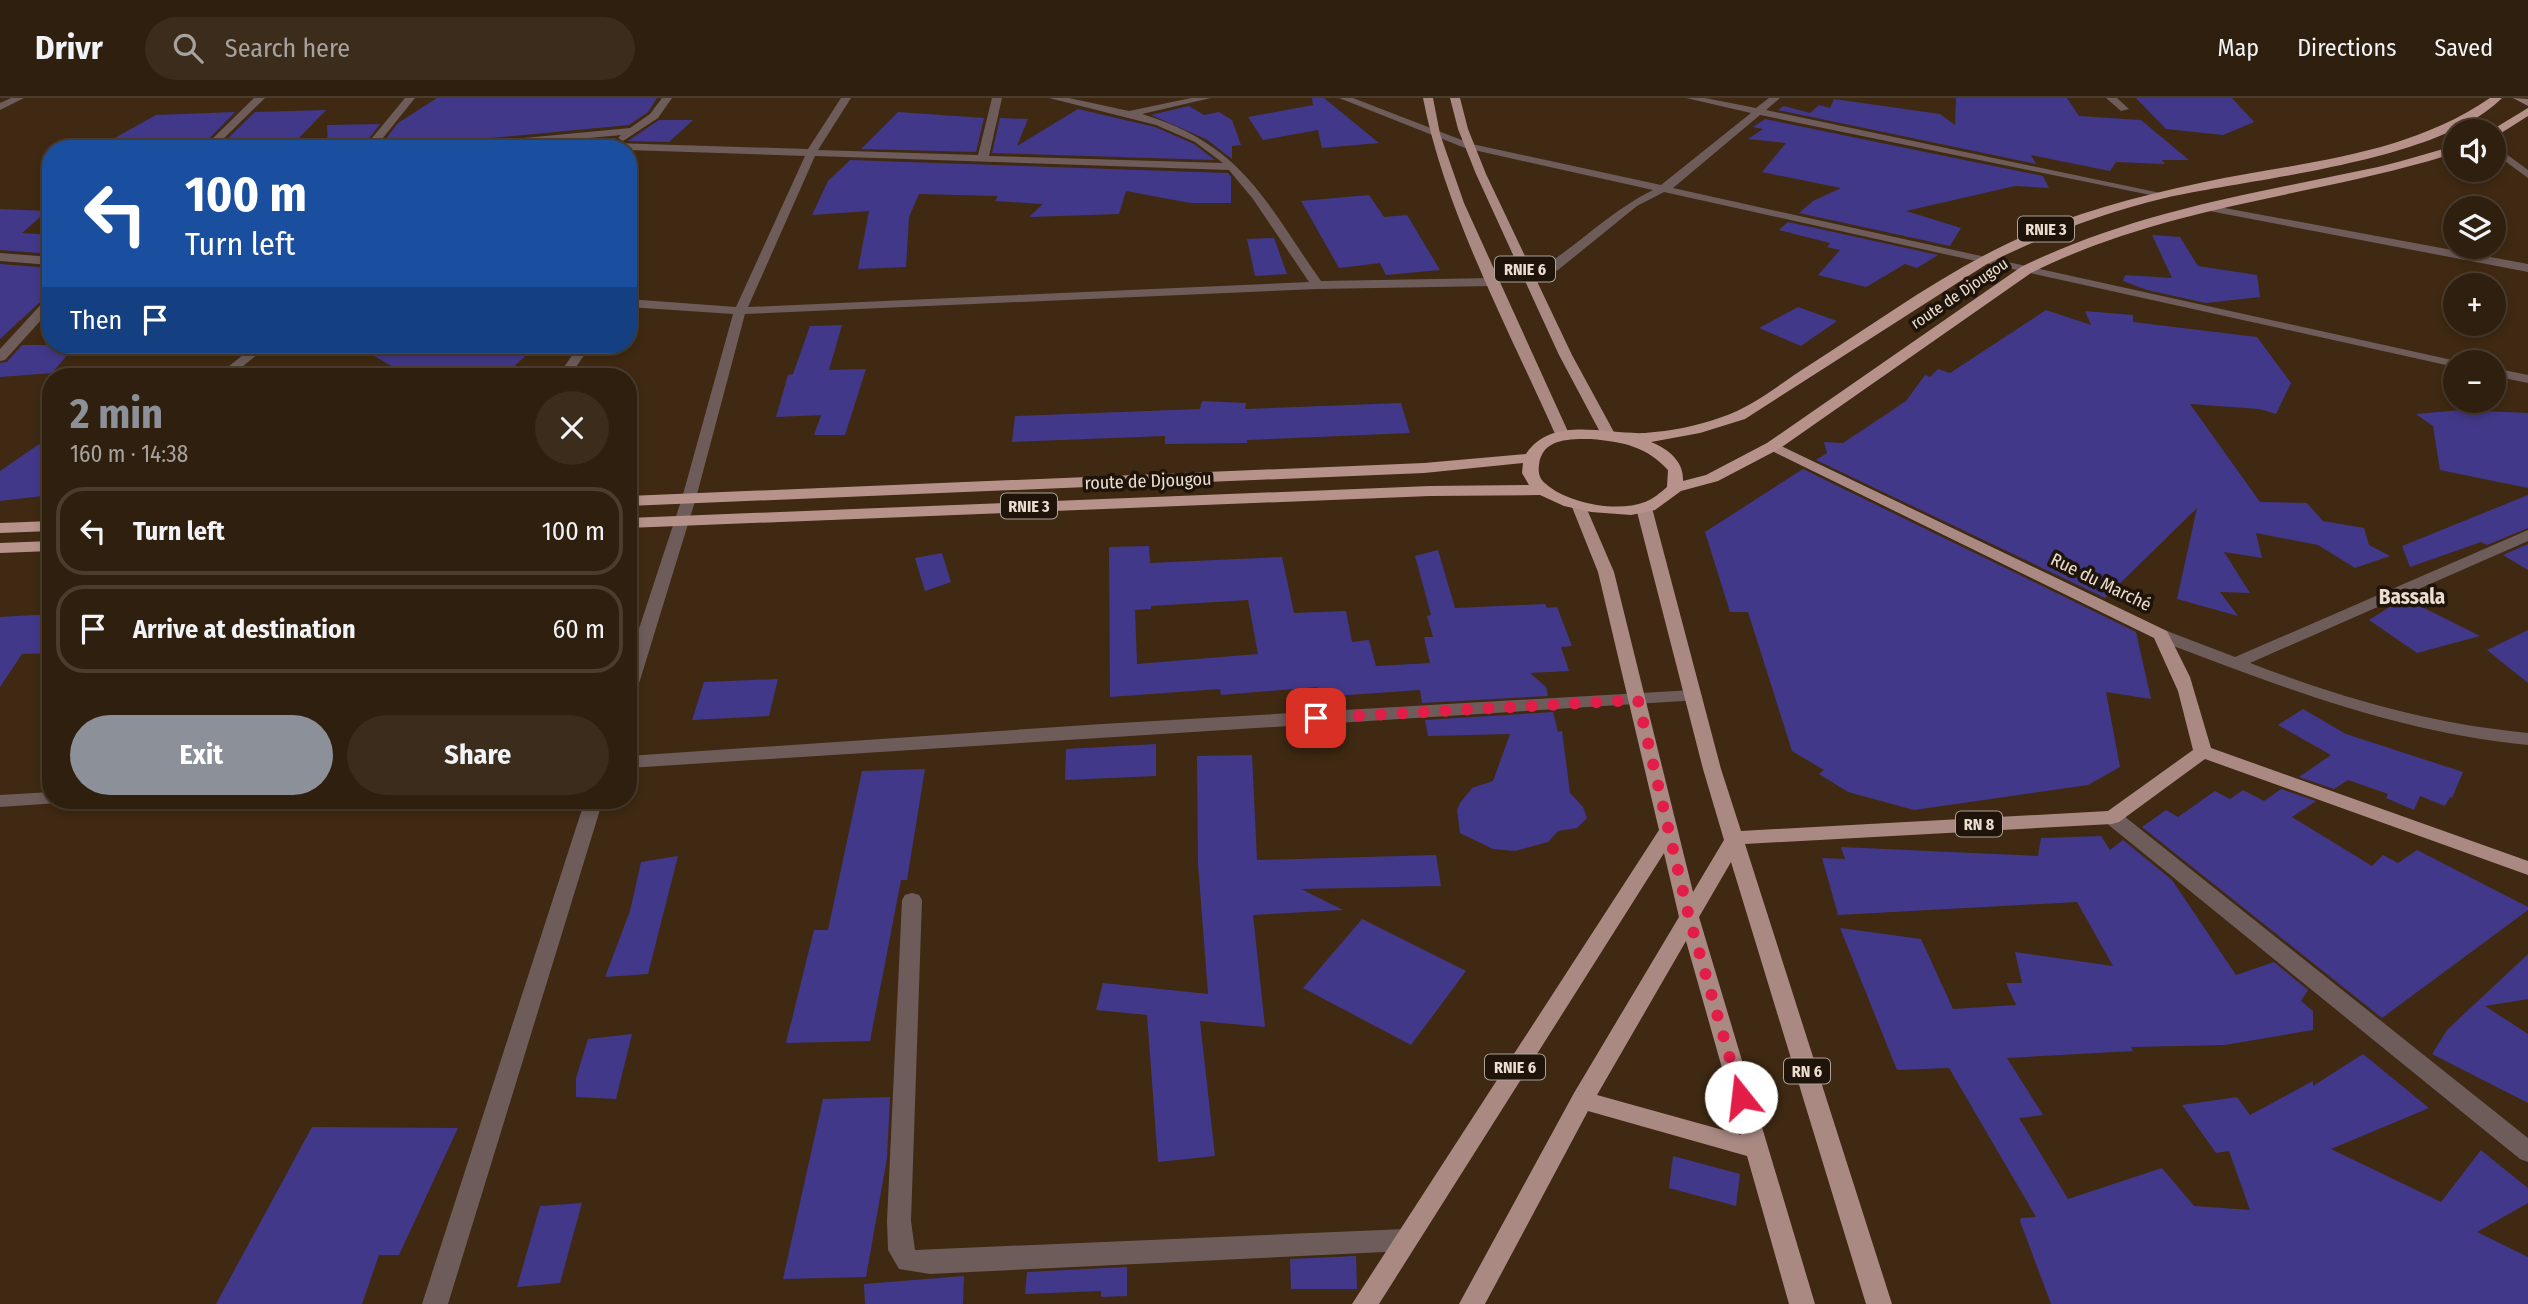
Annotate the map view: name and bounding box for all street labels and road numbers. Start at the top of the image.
road number: RNIE 3 [2018,217,2074,242]
street label: route de Djougou [1907,254,2011,333]
road number: RNIE 6 [1495,256,1555,281]
street label: route de Djougou [1084,468,1212,494]
road number: RNIE 3 [1001,494,1057,518]
street label: Rue du Marché [2047,548,2155,616]
road number: RN 8 [1956,811,2002,836]
road number: RNIE 6 [1485,1054,1545,1079]
road number: RN 6 [1784,1058,1830,1084]

